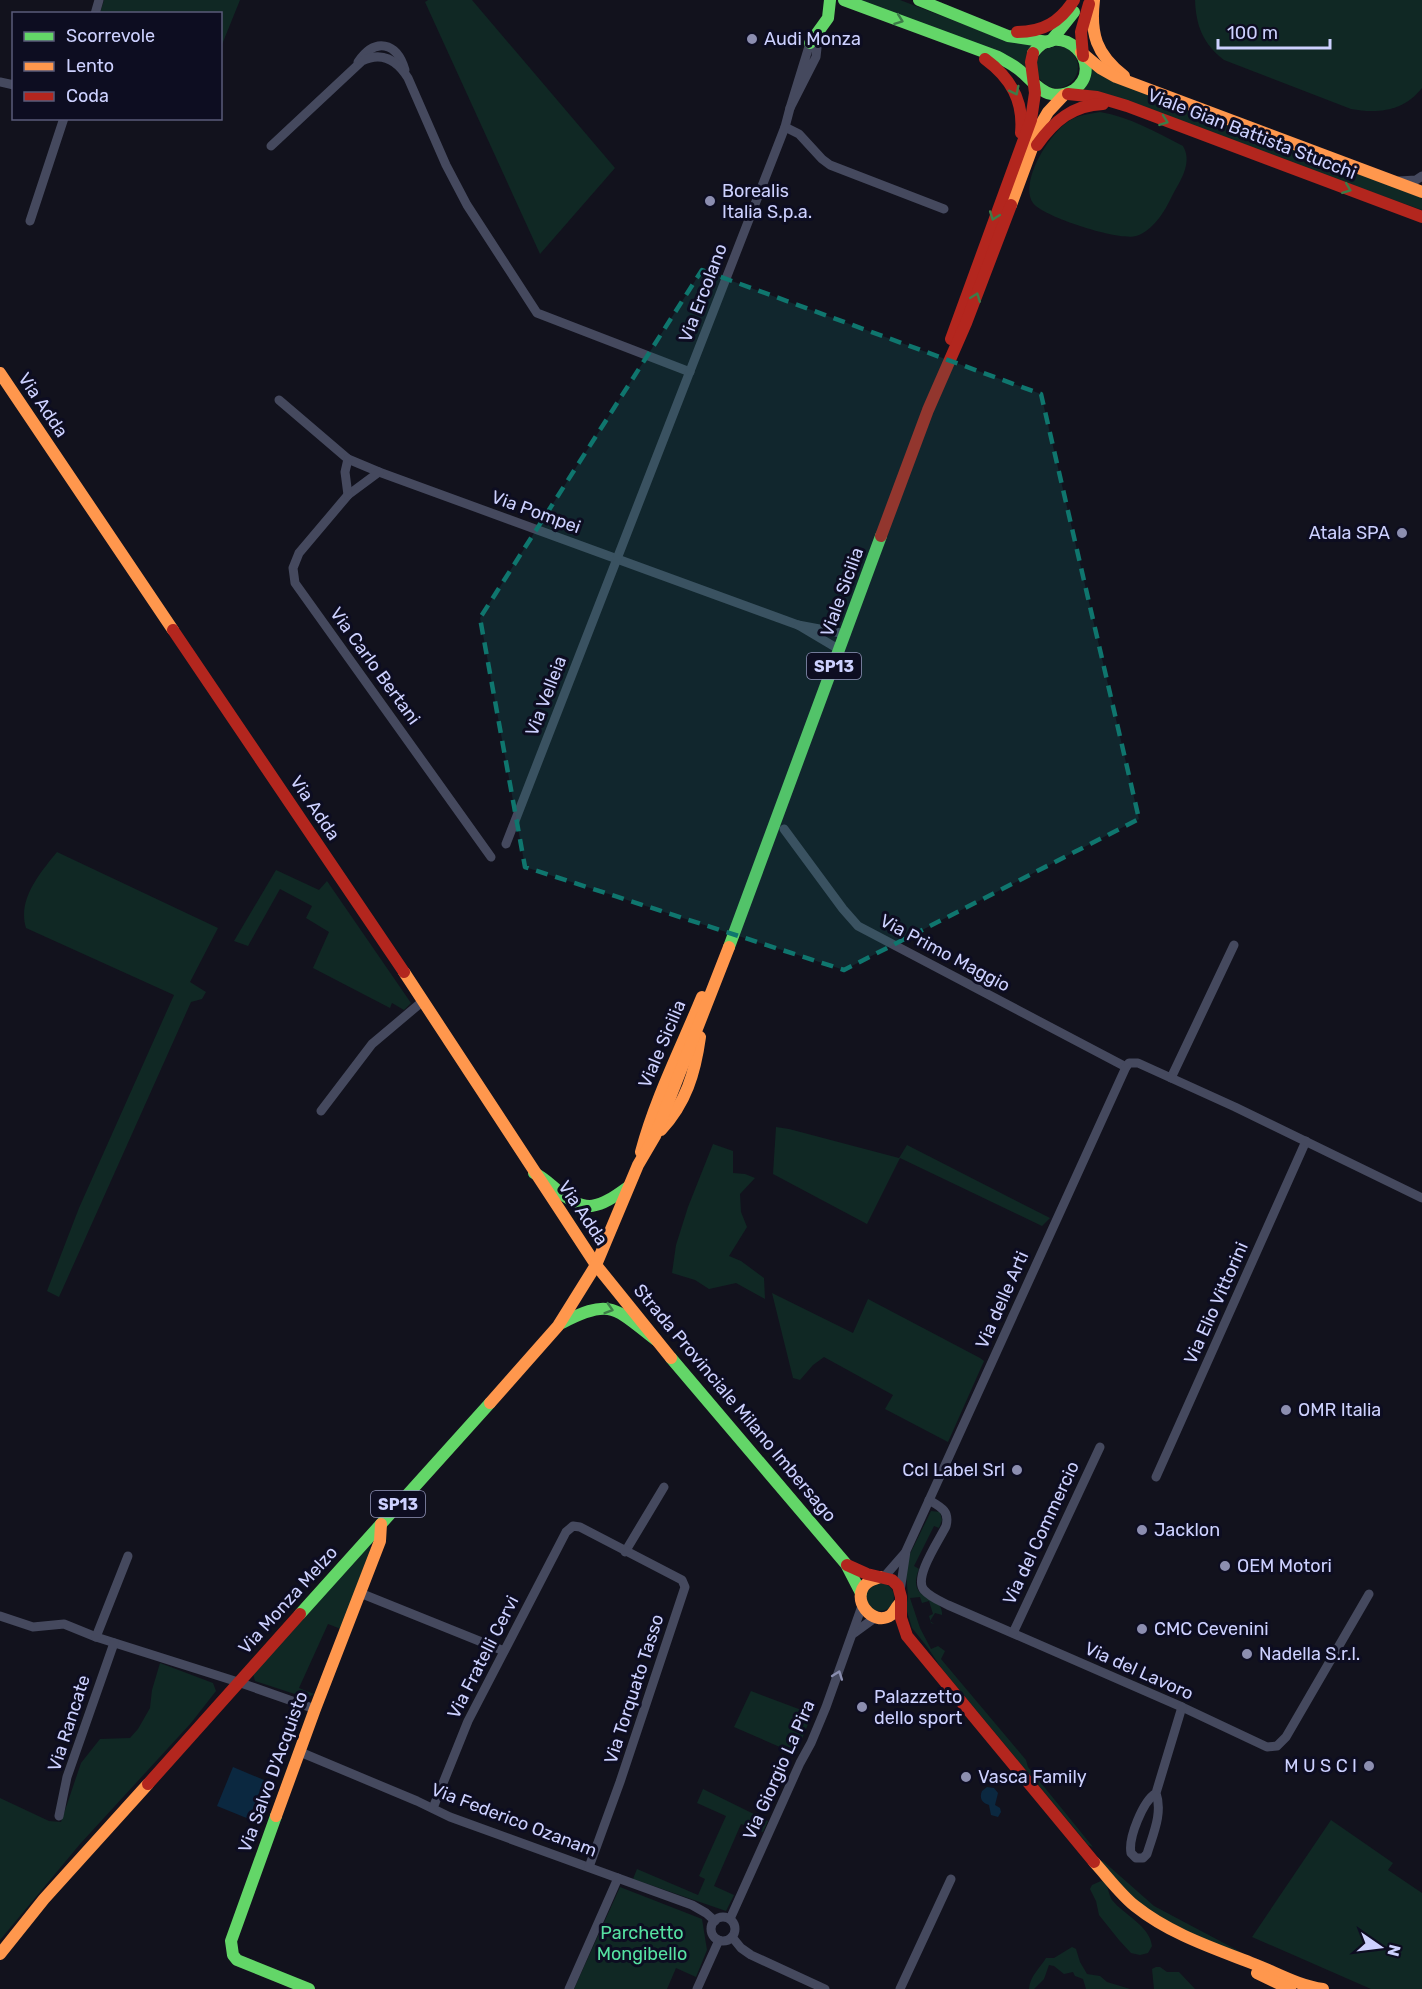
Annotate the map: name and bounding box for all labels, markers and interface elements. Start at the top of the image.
legend [12,12,222,120]
scale bar [1218,12,1330,50]
one-way arrow [893,13,904,26]
text: 100 m [1227,22,1278,44]
text: Scorrevole [66,25,155,47]
place label: Audi Monza [764,28,861,50]
marker: Audi Monza [745,32,759,46]
text: Lento [66,55,114,77]
one-way arrow [1007,84,1019,95]
street label: Viale Gian Battista Stucchi [1144,84,1360,184]
text: Coda [66,85,109,107]
one-way arrow [1158,113,1169,126]
place label: Borealis Italia S.p.a. [722,180,812,223]
one-way arrow [1341,181,1352,194]
marker: Borealis Italia S.p.a. [703,194,717,208]
one-way arrow [989,210,1002,221]
street label: Via Ercolano [674,241,732,345]
one-way arrow [969,292,981,303]
street label: Via Adda [13,368,73,442]
street label: Via Pompei [488,486,584,538]
place label: Atala SPA [1309,522,1390,544]
marker: Atala SPA [1395,526,1409,540]
street label: Viale Sicilia [816,544,868,640]
street label: Via Carlo Bertani [325,603,425,729]
street label: Via Velleia [521,653,571,739]
road number: SP13 [807,653,861,679]
street label: Via Adda [285,771,345,845]
street label: Via Primo Maggio [876,909,1014,997]
street label: Viale Sicilia [634,997,690,1091]
street label: Via Adda [553,1176,613,1250]
street label: Via Elio Vittorini [1179,1239,1253,1367]
street label: Via delle Arti [971,1248,1033,1352]
street label: Strada Provinciale Milano Imbersago [629,1280,841,1526]
one-way arrow [604,1302,614,1314]
place label: OMR Italia [1298,1399,1381,1421]
marker: OMR Italia [1279,1403,1293,1417]
street label: Via del Commercio [998,1458,1084,1608]
place label: Ccl Label Srl [902,1459,1005,1481]
marker: Ccl Label Srl [1010,1463,1024,1477]
road number: SP13 [371,1491,425,1517]
place label: Jacklon [1154,1519,1220,1541]
marker: Jacklon [1135,1523,1149,1537]
street label: Via Monza Melzo [234,1542,342,1658]
place label: OEM Motori [1237,1555,1332,1577]
marker: OEM Motori [1218,1559,1232,1573]
street label: Via Fratelli Cervi [443,1592,523,1722]
street label: Via Torquato Tasso [599,1612,669,1766]
place label: CMC Cevenini [1154,1618,1269,1640]
marker: CMC Cevenini [1135,1622,1149,1636]
street label: Via del Lavoro [1081,1637,1197,1705]
place label: Nadella S.r.l. [1259,1643,1360,1665]
marker: Nadella S.r.l. [1240,1647,1254,1661]
one-way arrow [830,1670,843,1681]
street label: Via Rancate [43,1672,95,1774]
place label: Palazzetto dello sport [874,1686,962,1729]
street label: Via Salvo D'Acquisto [234,1688,312,1856]
street label: Via Giorgio La Pira [738,1697,820,1843]
marker: Palazzetto dello sport [855,1700,869,1714]
place label: M U S C I [1284,1755,1357,1777]
marker: M U S C I [1362,1759,1376,1773]
place label: Vasca Family [978,1766,1087,1788]
marker: Vasca Family [959,1770,973,1784]
street label: Via Federico Ozanam [428,1778,600,1862]
north arrow [1350,1917,1410,1977]
park label: Parchetto Mongibello [597,1922,687,1965]
text: N [1383,1943,1405,1958]

